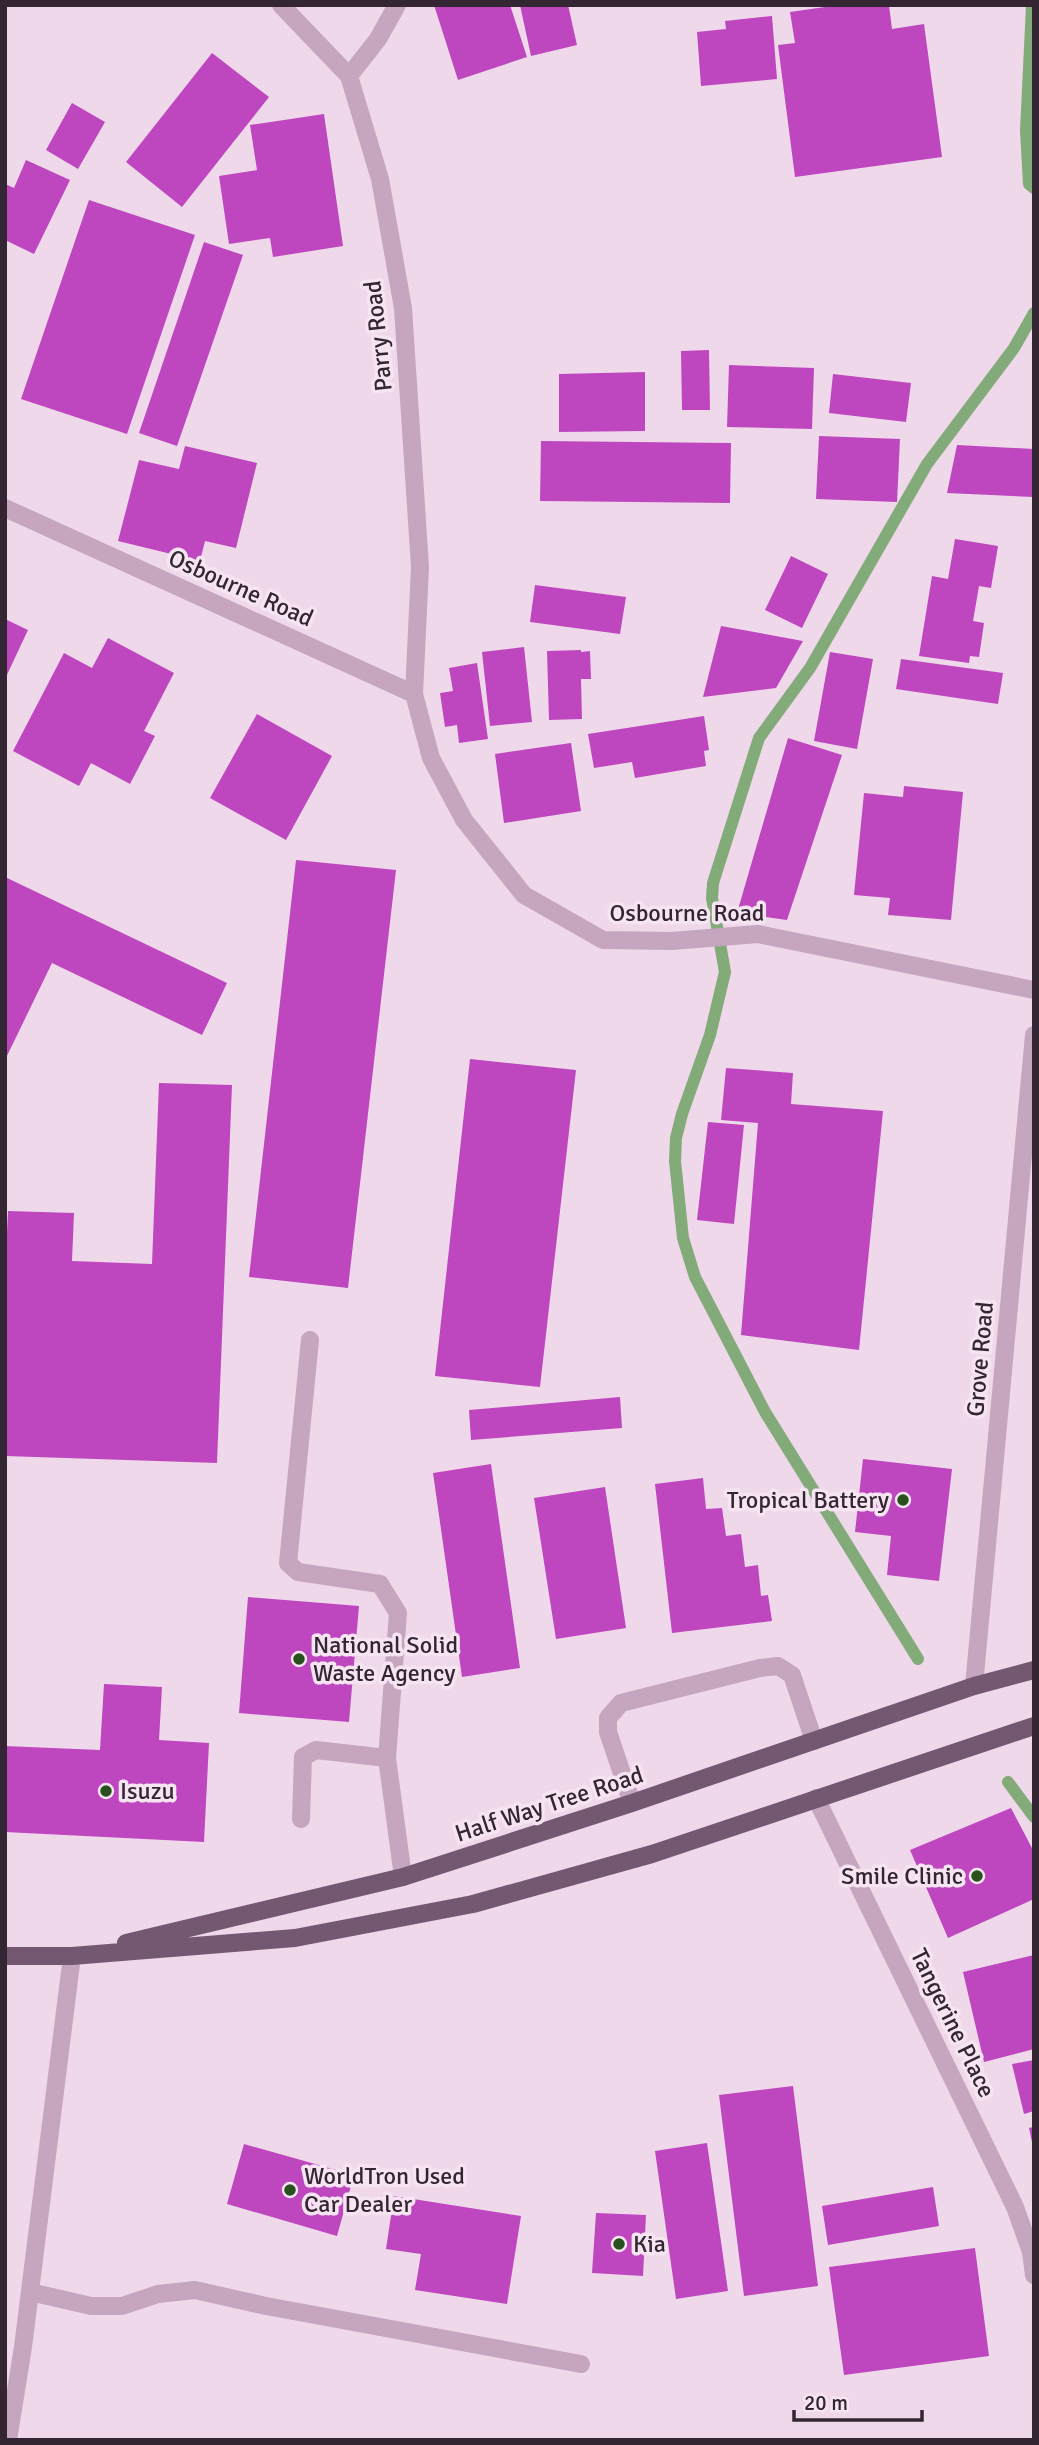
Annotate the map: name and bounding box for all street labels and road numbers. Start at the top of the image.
street label: Parry Road [357,279,399,393]
street label: Osbourne Road [164,543,318,633]
street label: Osbourne Road [609,898,765,928]
street label: Grove Road [960,1300,1000,1418]
street label: Half Way Tree Road [451,1759,647,1849]
street label: Tangerine Place [904,1944,1002,2102]

